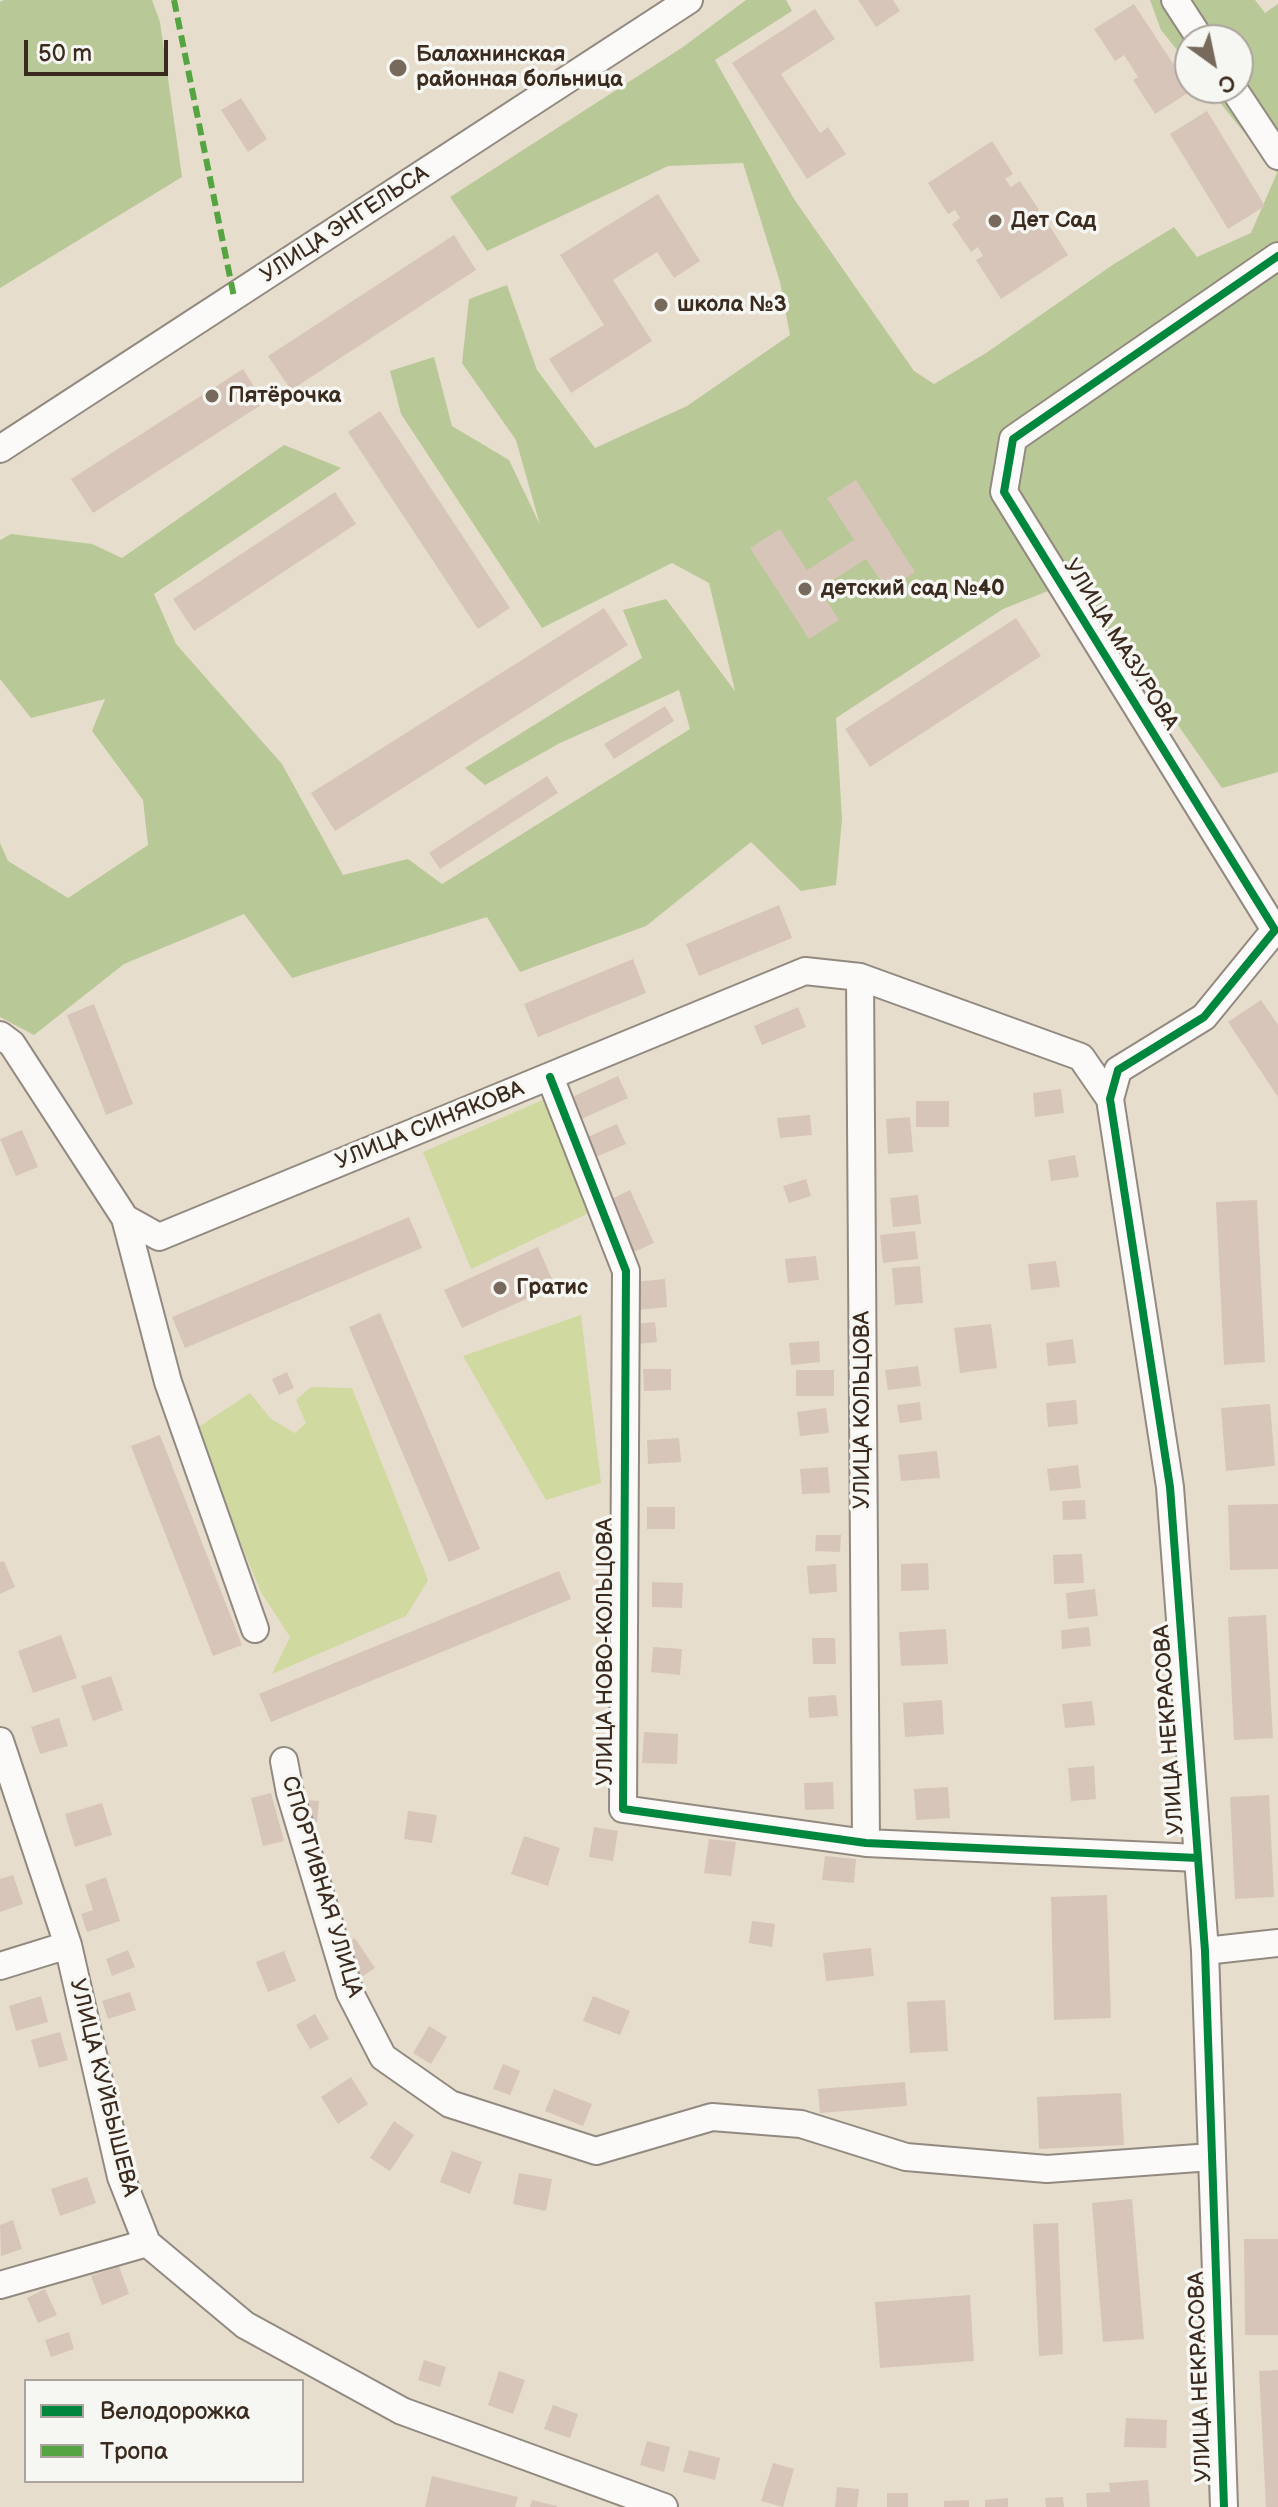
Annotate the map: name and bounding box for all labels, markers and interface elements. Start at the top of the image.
scale bar [28,24,172,74]
north arrow [1174,24,1254,104]
text: 50 m [38,39,92,68]
place label: Балахнинская районная больница [416,42,623,94]
marker: Балахнинская районная больница [387,57,409,79]
text: С [1212,67,1240,98]
street label: УЛИЦА ЭНГЕЛЬСА [256,161,434,289]
place label: Дет Сад [1011,208,1096,234]
marker: Дет Сад [986,212,1004,230]
place label: школа №3 [677,292,787,318]
marker: школа №3 [652,296,670,314]
place label: Пятёрочка [228,383,341,409]
marker: Пятёрочка [203,387,221,405]
street label: УЛИЦА МАЗУРОВА [1057,555,1183,735]
place label: детский сад №40 [821,576,1005,602]
marker: детский сад №40 [796,580,814,598]
street label: УЛИЦА СИНЯКОВА [332,1076,528,1176]
place label: Гратис [516,1275,588,1301]
marker: Гратис [491,1279,509,1297]
street label: УЛИЦА КОЛЬЦОВА [850,1311,876,1509]
street label: УЛИЦА НОВО-КОЛЬЦОВА [593,1518,619,1786]
street label: УЛИЦА НЕКРАСОВА [1149,1624,1191,1836]
street label: СПОРТИВНАЯ УЛИЦА [275,1773,367,2001]
street label: УЛИЦА КУЙБЫШЕВА [63,1976,143,2200]
street label: УЛИЦА НЕКРАСОВА [1184,2271,1218,2483]
legend [24,2379,304,2483]
text: Велодорожка [100,2397,250,2426]
text: Тропа [100,2437,168,2466]

